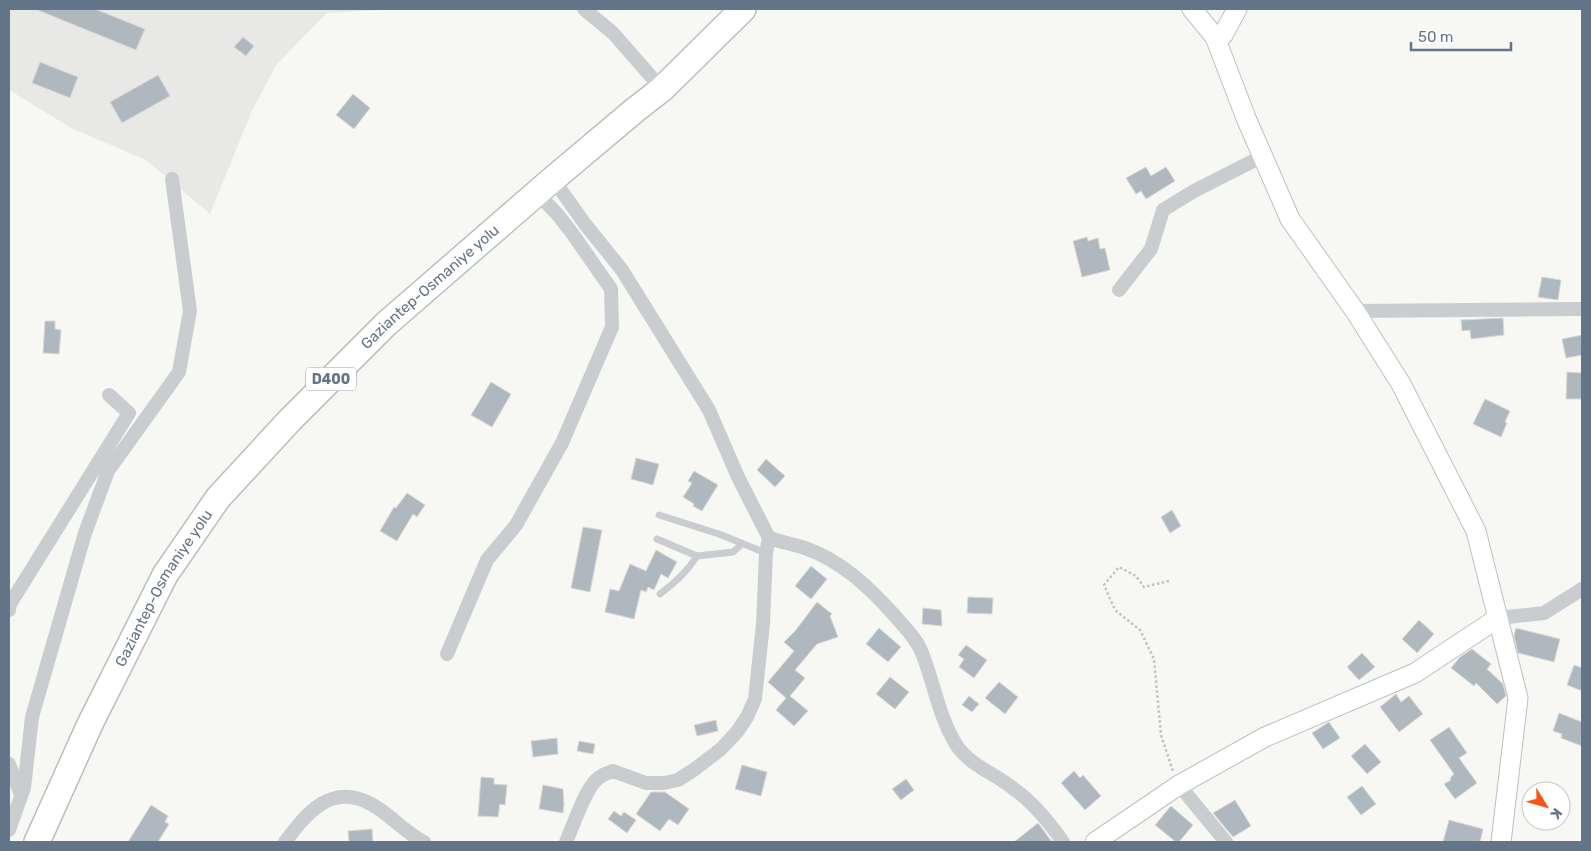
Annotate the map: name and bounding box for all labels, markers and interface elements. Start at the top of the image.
scale bar [1411,20,1511,52]
text: 50 m [1418,28,1453,46]
street label: Gaziantep-Osmaniye yolu [357,221,503,353]
road number: D400 [306,368,356,390]
street label: Gaziantep-Osmaniye yolu [111,506,216,670]
north arrow [1521,781,1571,831]
text: K [1546,805,1566,823]

